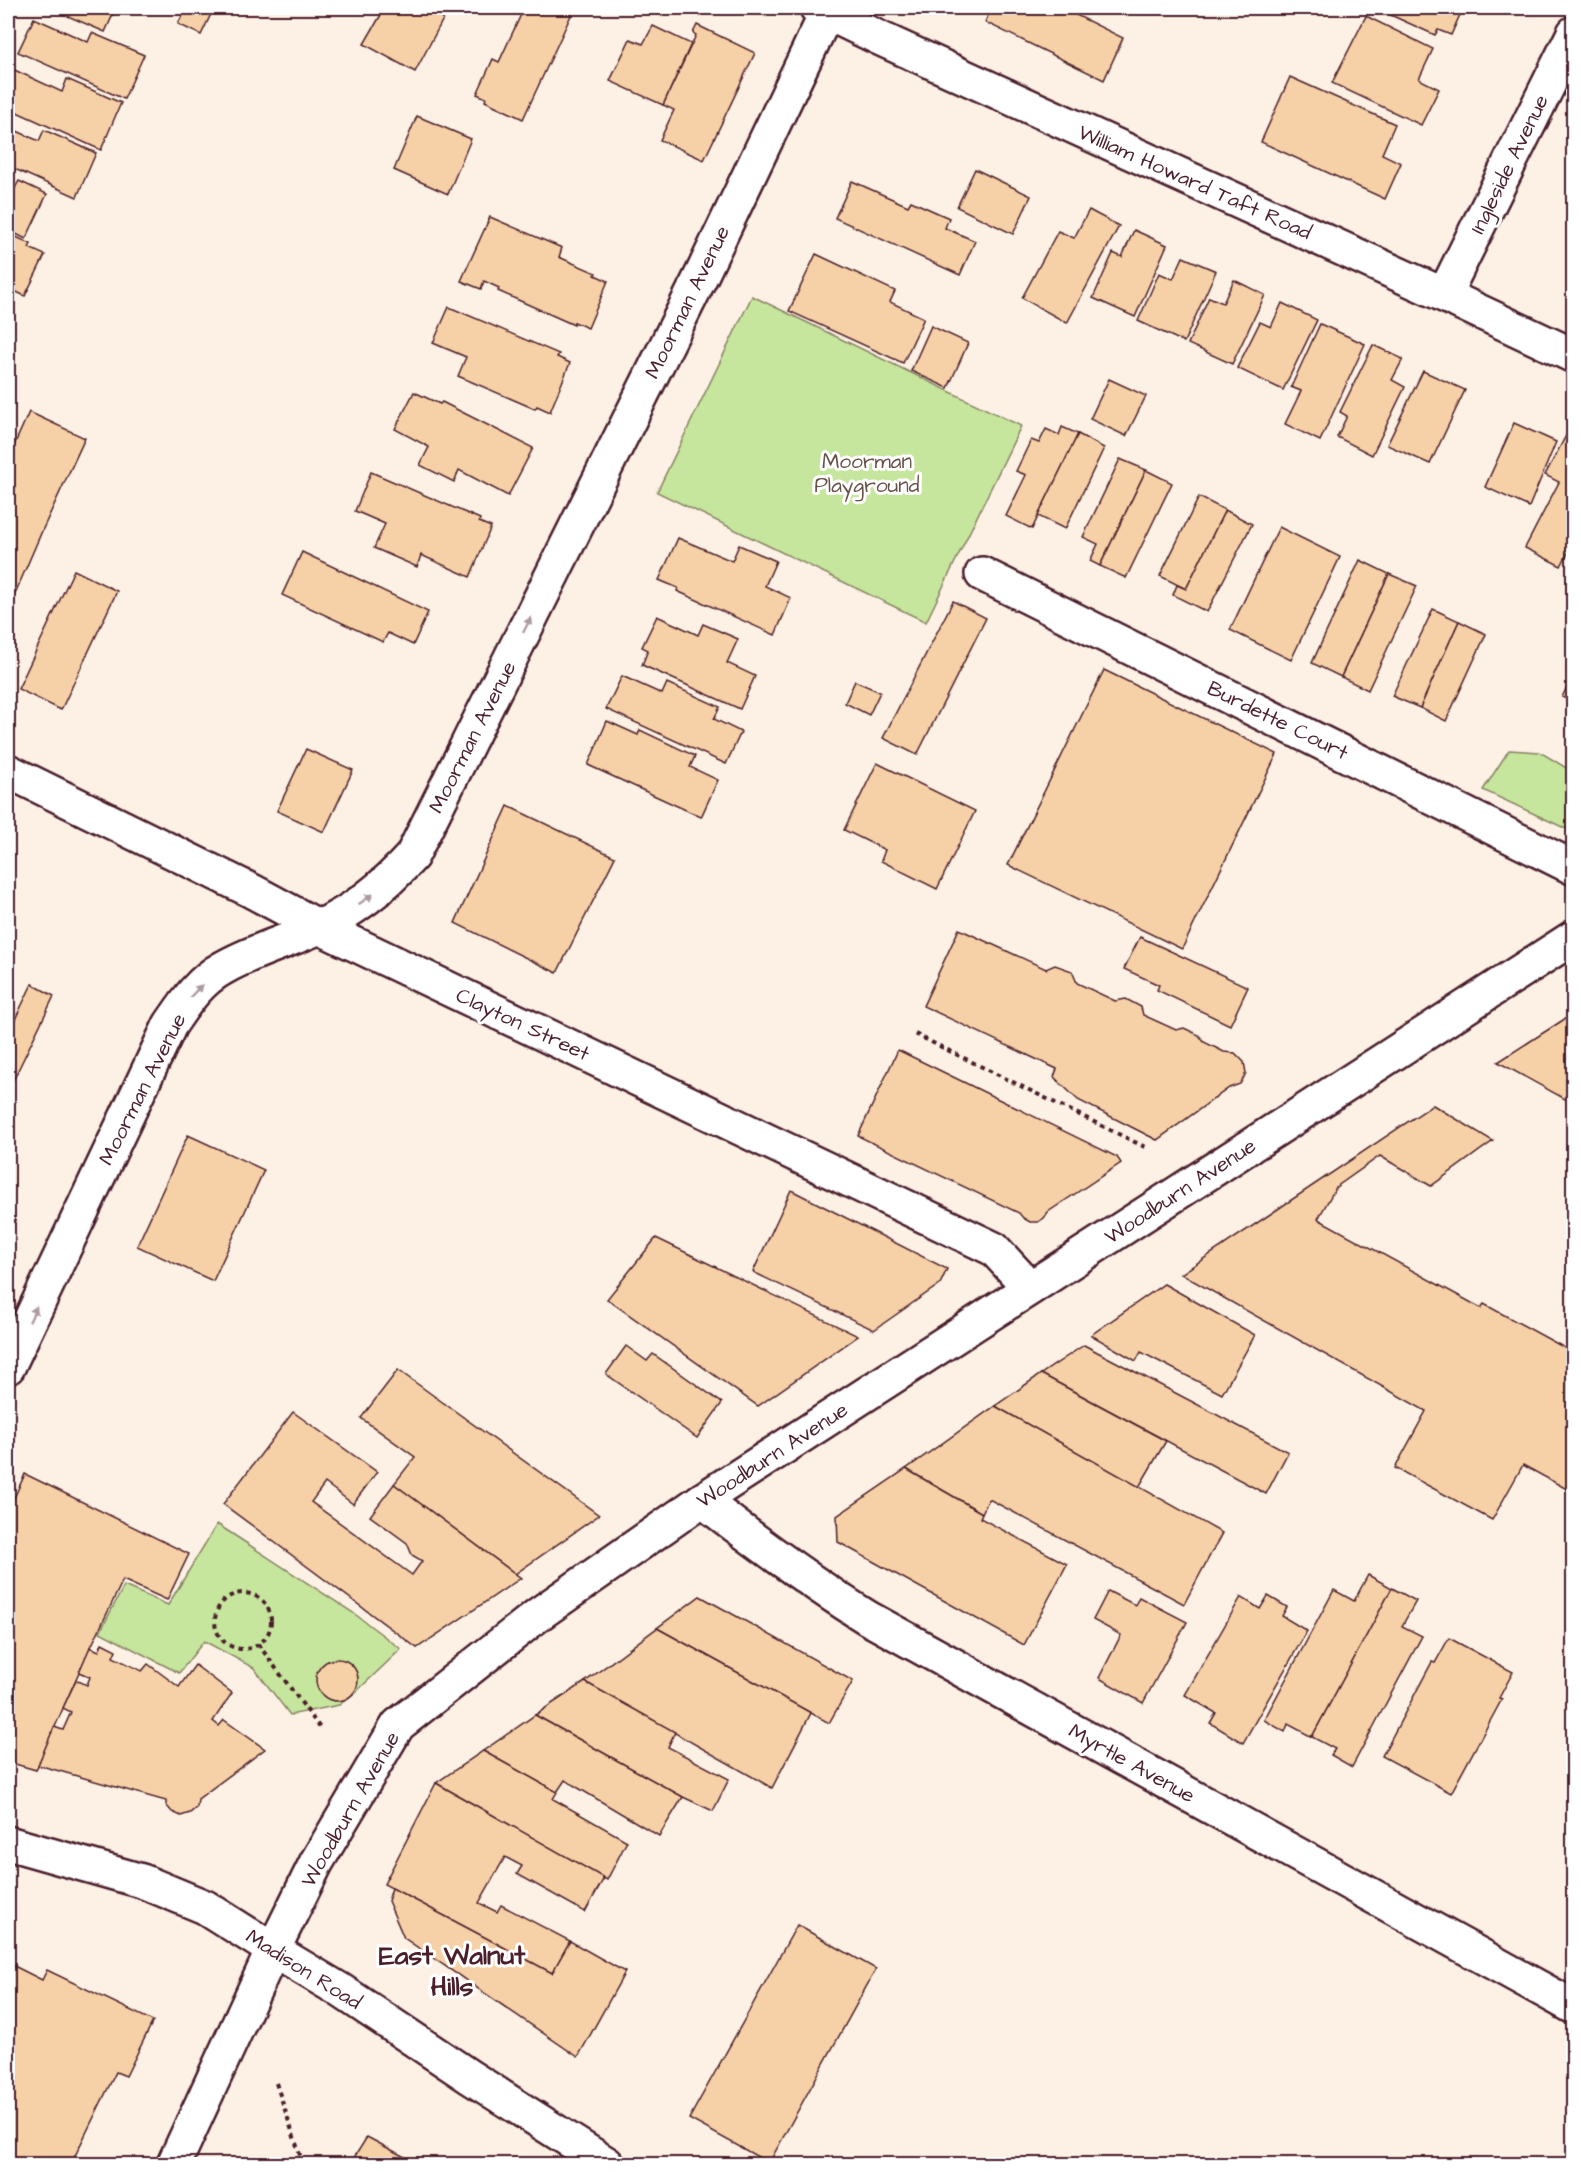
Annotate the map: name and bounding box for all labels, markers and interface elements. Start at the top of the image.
street label: Ingleside Avenue [1463,90,1558,240]
street label: William Howard Taft Road [1074,118,1316,247]
street label: Moorman Avenue [638,221,737,384]
park label: Moorman Playground [814,447,920,502]
one-way arrow [523,617,532,634]
street label: Moorman Avenue [422,656,523,818]
street label: Burdette Court [1202,674,1354,767]
one-way arrow [357,893,373,905]
street label: Clayton Street [450,981,595,1070]
one-way arrow [189,983,203,998]
street label: Moorman Avenue [92,1008,193,1170]
street label: Woodburn Avenue [1099,1132,1262,1251]
one-way arrow [28,1305,37,1322]
street label: Woodburn Avenue [691,1396,854,1515]
street label: Myrtle Avenue [1062,1717,1200,1812]
street label: Woodburn Avenue [294,1726,407,1892]
street label: Madison Road [240,1922,367,2017]
district label: East Walnut Hills [379,1937,526,2006]

